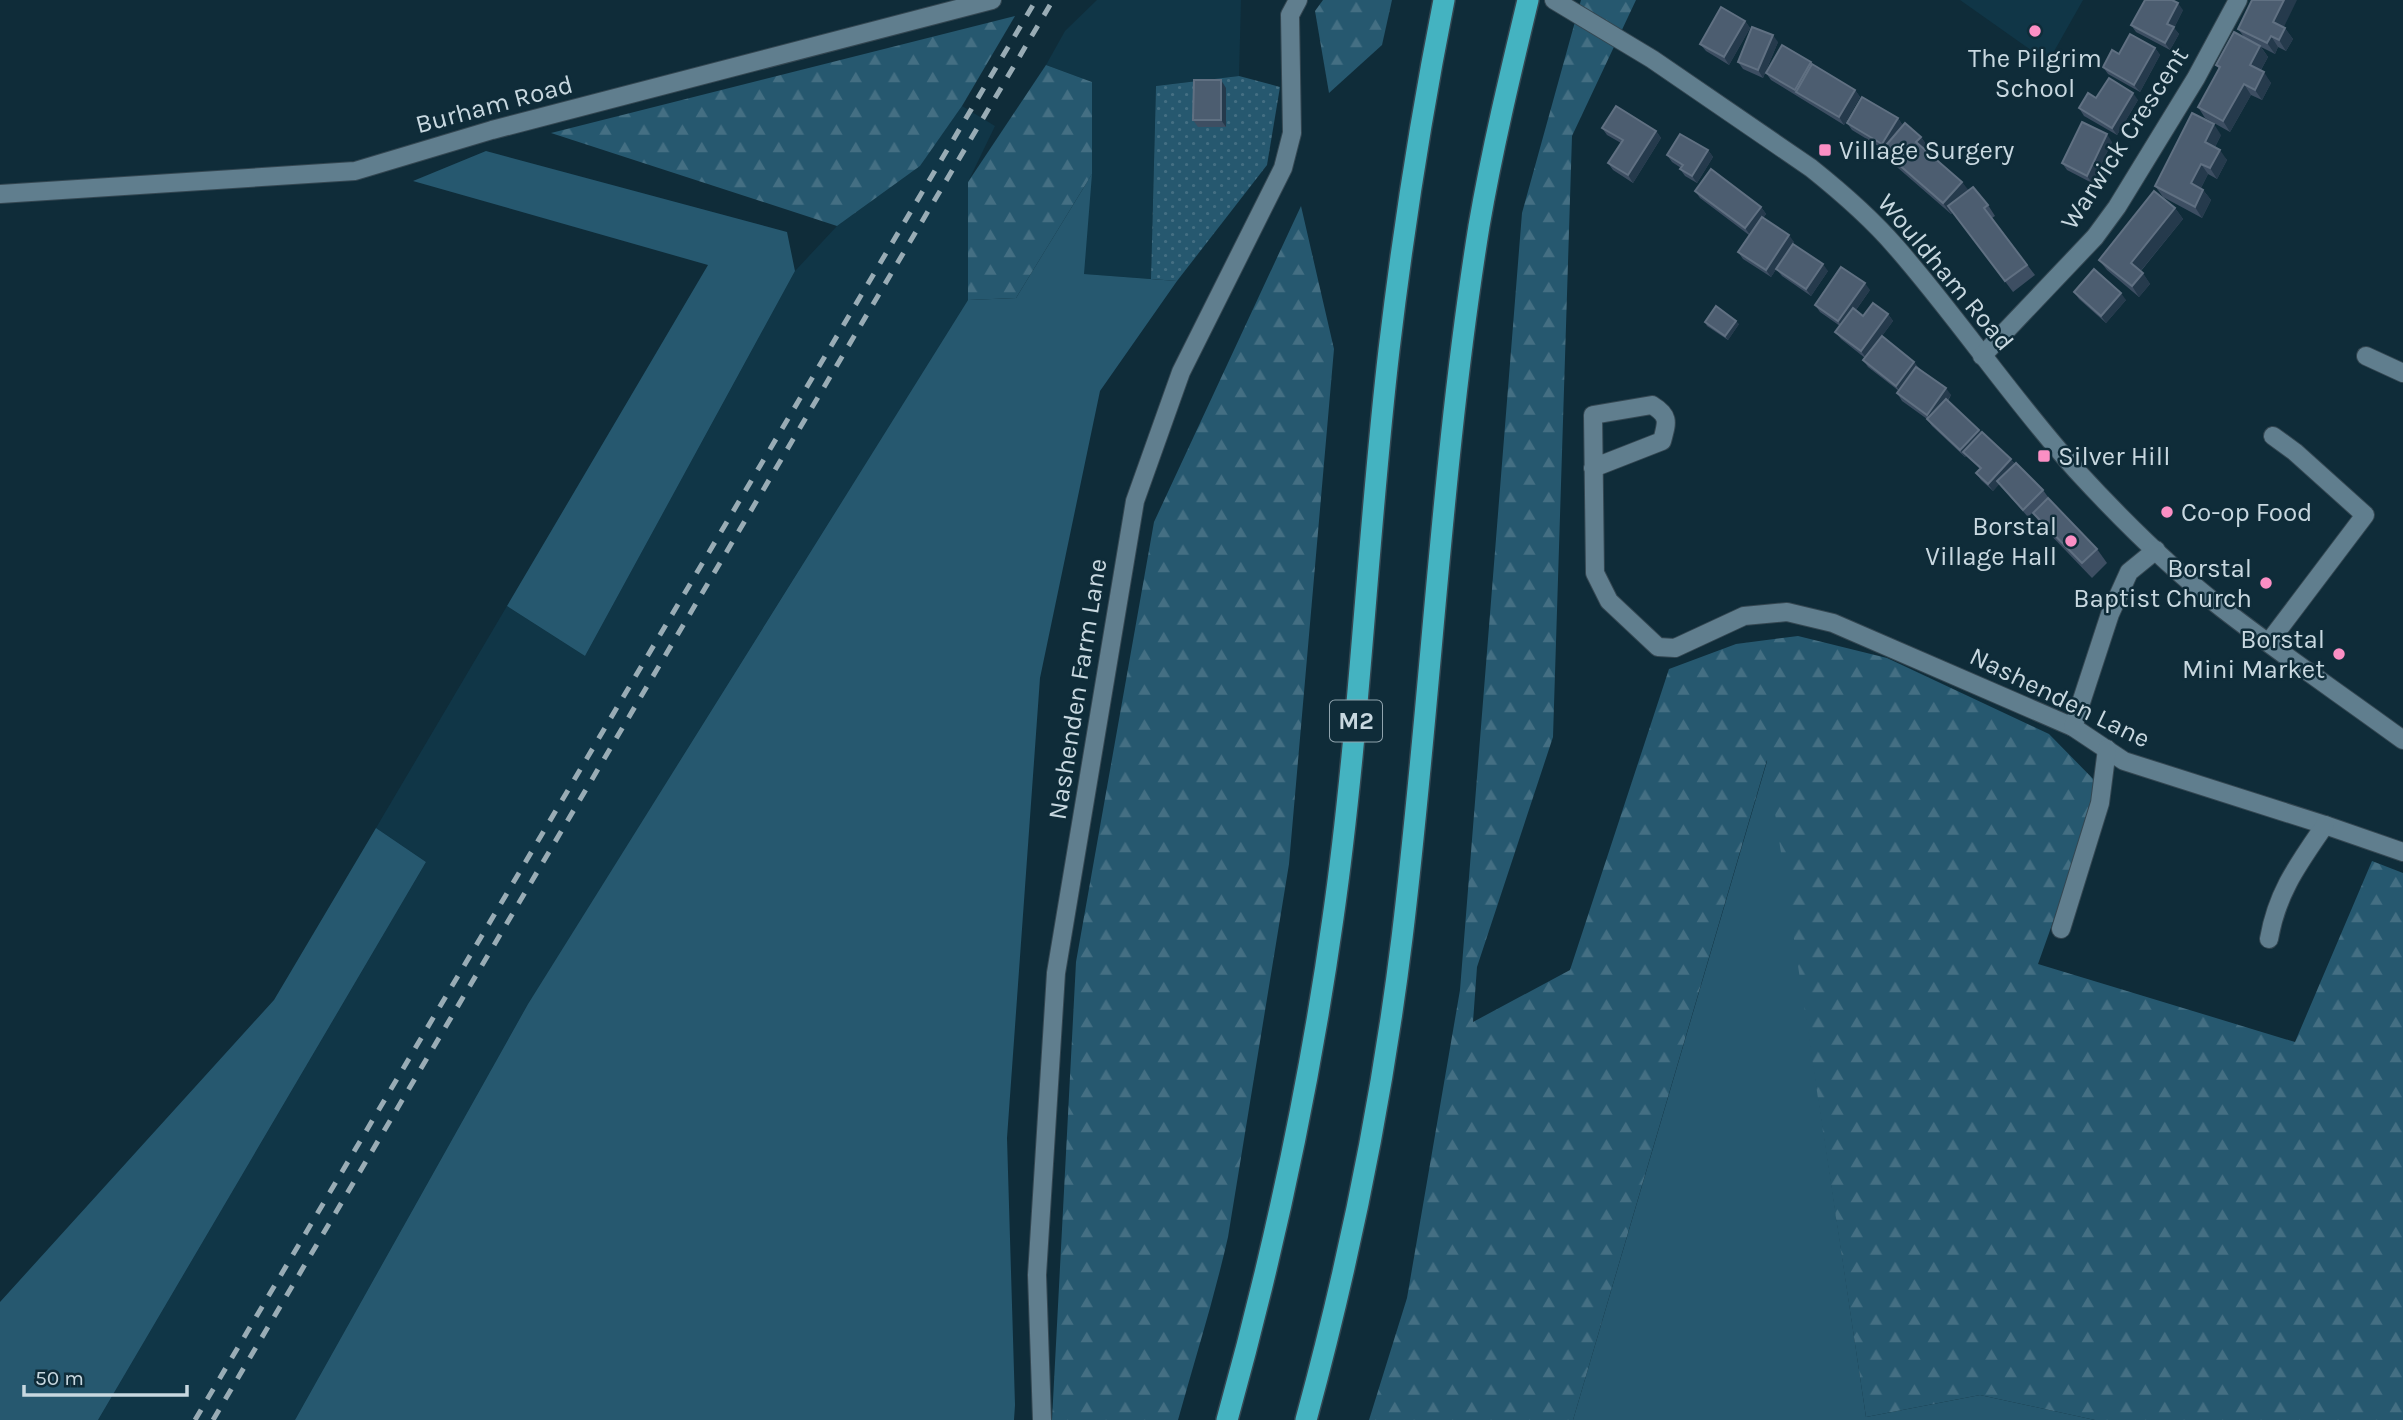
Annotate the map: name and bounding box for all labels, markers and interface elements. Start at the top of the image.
marker: The Pilgrim School [2027,23,2043,39]
street label: Warwick Crescent [2054,41,2195,235]
place label: The Pilgrim School [1968,43,2102,104]
street label: Burham Road [412,69,576,140]
place label: Village Surgery [1839,135,2014,166]
marker: Village Surgery [1817,142,1833,158]
street label: Wouldham Road [1871,188,2020,357]
place label: Silver Hill [2058,441,2170,472]
marker: Silver Hill [2036,448,2052,464]
place label: Co-op Food [2181,497,2313,528]
marker: Co-op Food [2159,504,2175,520]
place label: Borstal Village Hall [1925,511,2057,572]
marker: Borstal Village Hall [2063,533,2079,549]
place label: Borstal Baptist Church [2073,553,2252,614]
street label: Nashenden Farm Lane [1042,556,1113,822]
marker: Borstal Baptist Church [2258,575,2274,591]
place label: Borstal Mini Market [2182,624,2325,685]
street label: Nashenden Lane [1965,640,2155,754]
marker: Borstal Mini Market [2331,646,2347,662]
road number: M2 [1330,700,1382,742]
scale bar [24,1354,187,1398]
text: 50 m [35,1366,84,1390]

